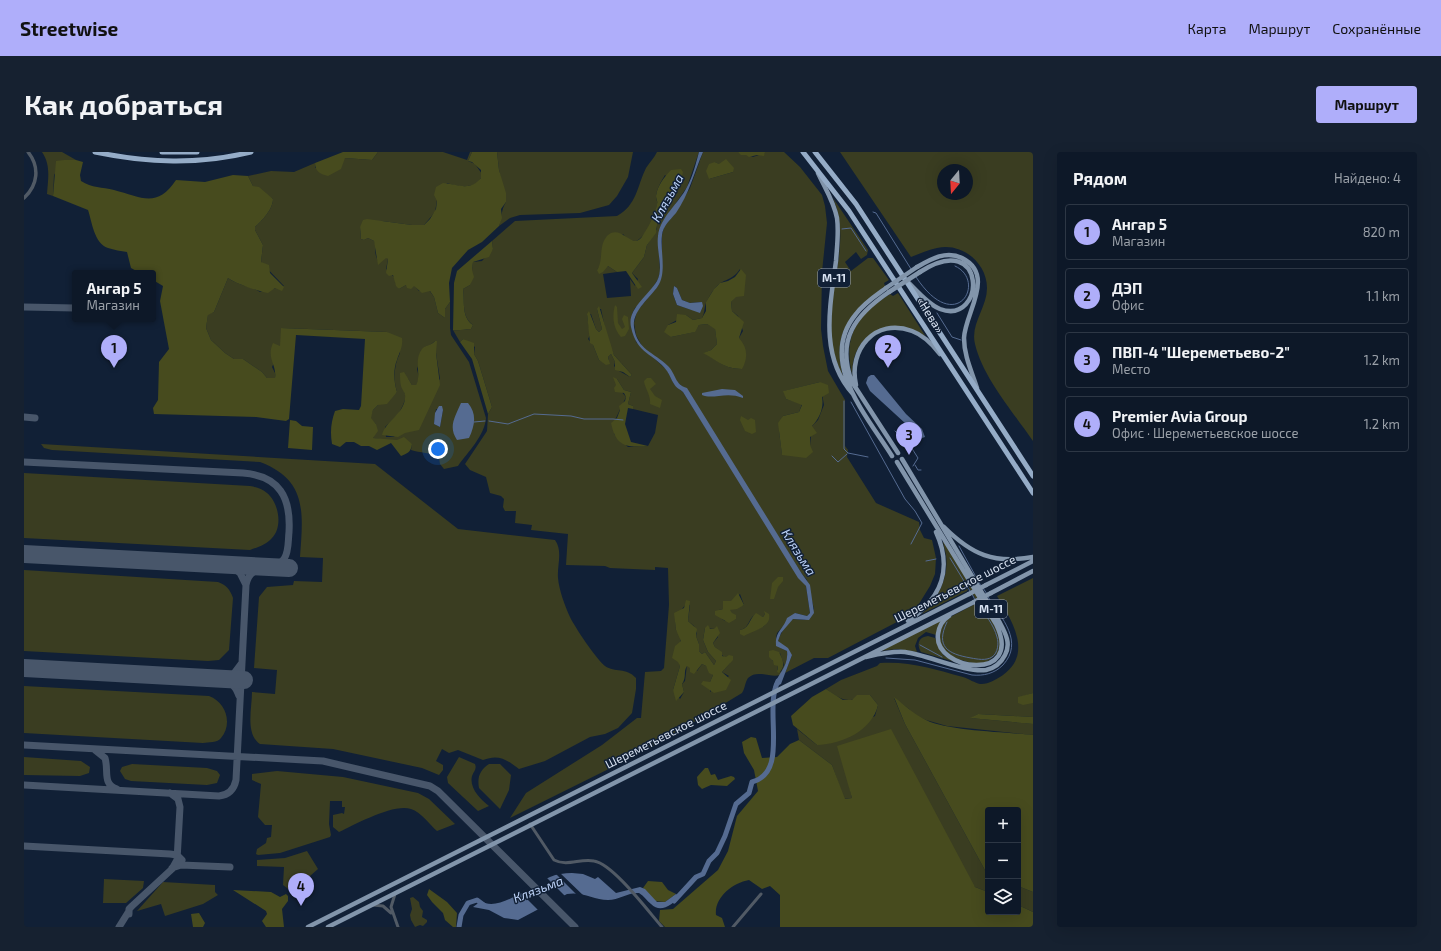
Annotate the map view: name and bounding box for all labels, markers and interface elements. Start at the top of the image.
text: Streetwise [20,17,118,40]
text: Карта [1188,20,1226,37]
text: Маршрут [1248,20,1310,37]
text: Сохранённые [1332,20,1421,37]
button: Маршрут [1316,86,1417,123]
text: Как добраться [24,87,223,121]
north arrow [937,164,973,200]
text: Рядом [1073,168,1127,188]
text: Найдено: 4 [1334,170,1401,186]
water label: Клязьма [647,171,687,225]
text: Ангар 5 [1112,215,1167,233]
text: 1 [1084,224,1090,240]
text: 820 m [1363,224,1400,240]
text: Магазин [1112,233,1165,249]
road number: М-11 [818,269,850,287]
popup [72,270,156,322]
text: Ангар 5 [86,279,142,297]
text: ДЭП [1112,279,1142,297]
text: 2 [1083,288,1091,304]
text: 1.1 km [1366,288,1400,304]
street label: «Нева» [914,294,947,335]
text: Магазин [86,297,140,313]
text: Офис [1112,297,1144,313]
pin: 1 [101,335,127,368]
pin: 2 [875,335,901,368]
text: ПВП-4 "Шереметьево-2" [1112,343,1290,361]
text: 3 [1083,352,1091,368]
text: 1.2 km [1364,352,1400,368]
text: Место [1112,361,1151,377]
text: Premier Avia Group [1112,407,1247,425]
text: 4 [1083,416,1091,432]
text: 1.2 km [1364,416,1400,432]
pin: 3 [896,422,922,455]
text: Офис · Шереметьевское шоссе [1112,425,1299,441]
your location [428,439,448,459]
water label: Клязьма [778,526,820,578]
street label: Шереметьевское шоссе [891,551,1018,625]
road number: М-11 [975,600,1007,618]
street label: Шереметьевское шоссе [602,697,729,771]
map controls [985,807,1021,915]
button: + [985,807,1021,843]
button: − [985,843,1021,879]
water label: Клязьма [511,872,565,906]
pin: 4 [288,873,314,906]
button: layers [985,879,1021,915]

